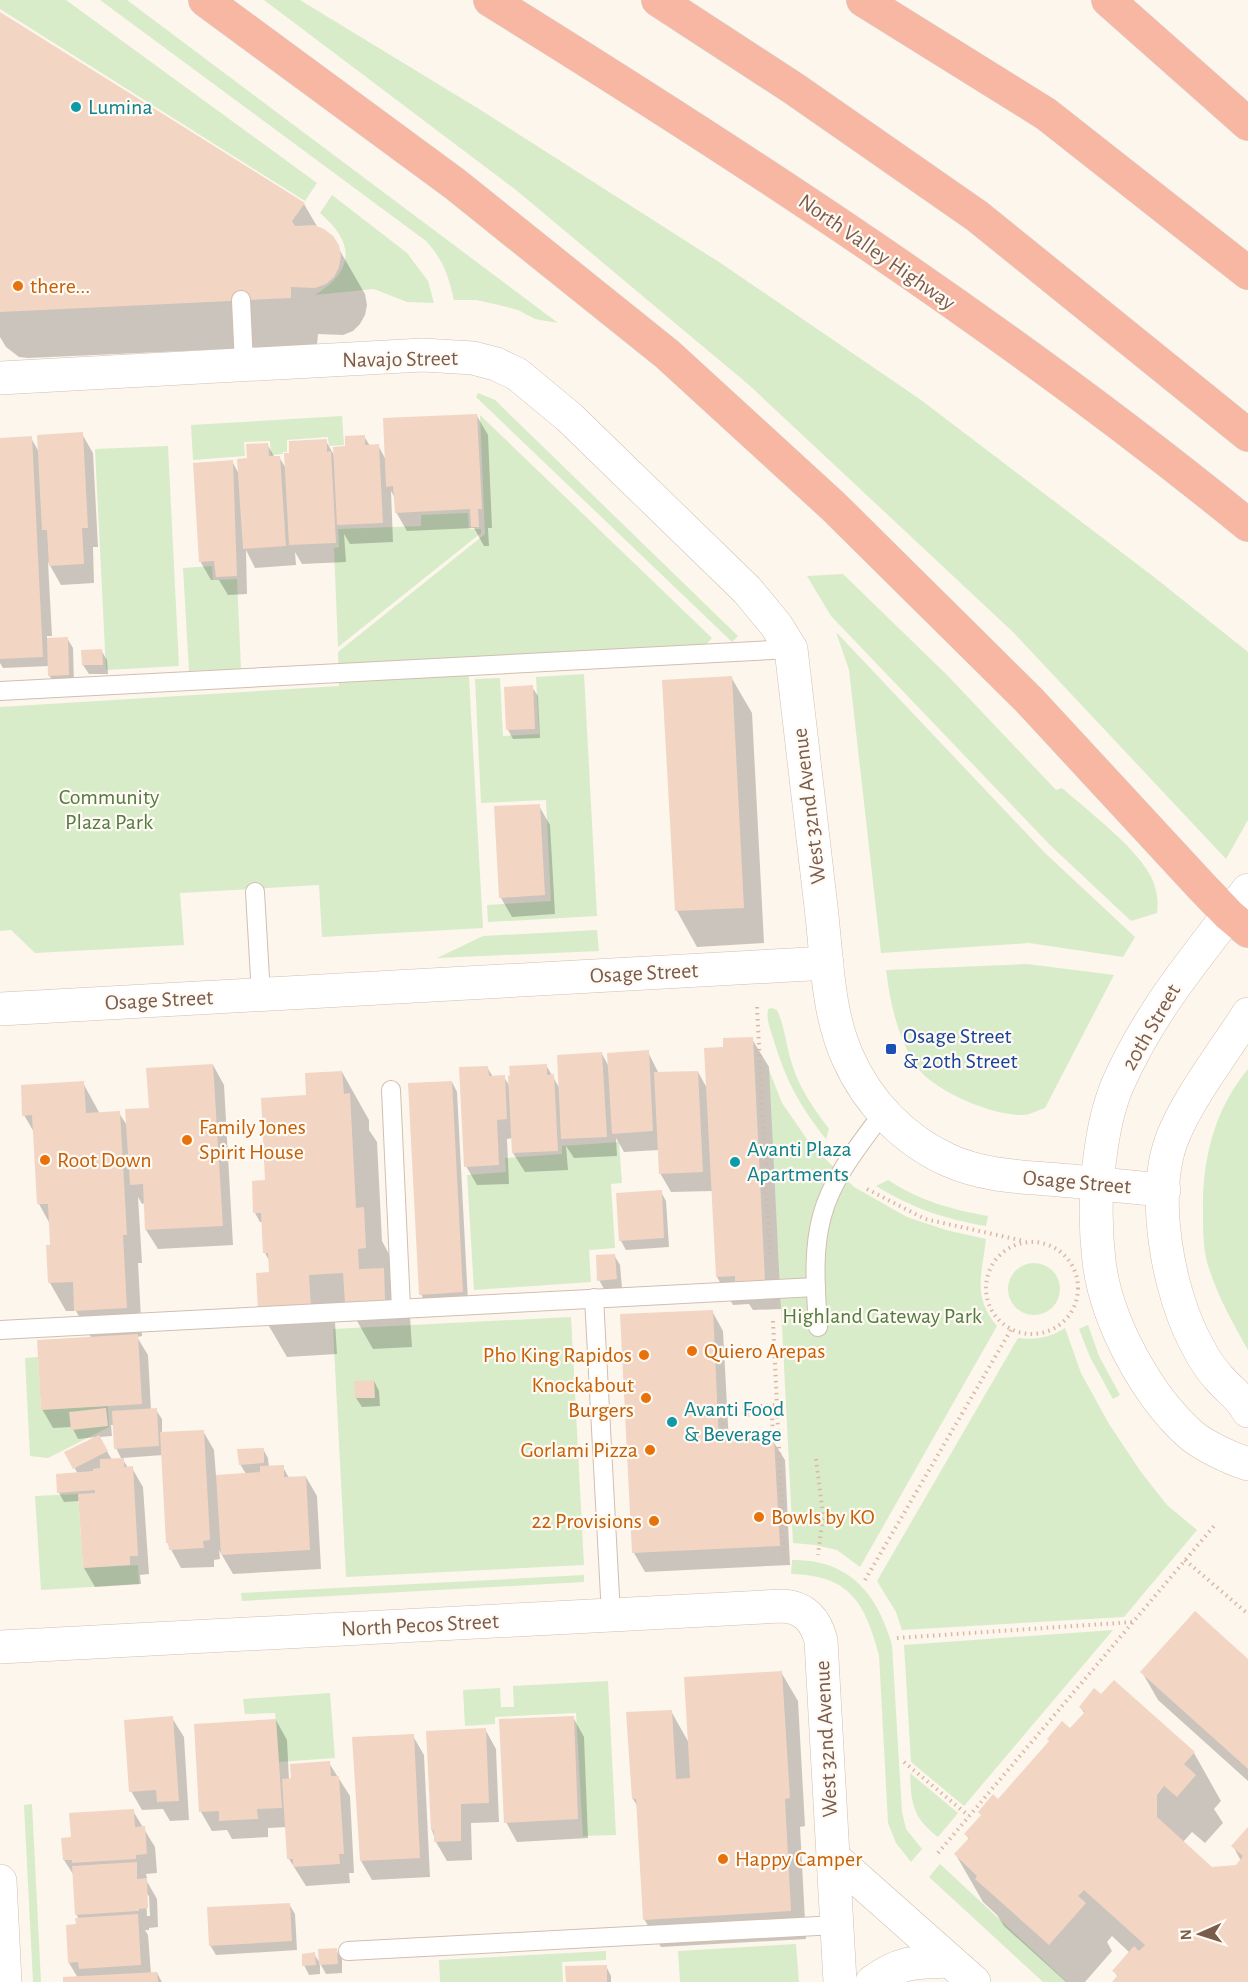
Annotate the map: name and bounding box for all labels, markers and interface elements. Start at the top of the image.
place label: Lumina [88,96,153,118]
marker: Lumina [69,100,83,114]
street label: North Valley Highway [795,190,960,315]
place label: there... [30,275,90,297]
marker: there... [11,279,25,293]
street label: Navajo Street [342,347,458,371]
street label: West 32nd Avenue [789,727,829,885]
park label: Community Plaza Park [59,786,160,833]
street label: Osage Street [589,959,699,987]
street label: 20th Street [1118,980,1184,1074]
street label: Osage Street [104,986,214,1014]
place label: Osage Street & 20th Street [903,1025,1017,1072]
marker: Osage Street & 20th Street [884,1042,898,1056]
place label: Family Jones Spirit House [199,1116,306,1163]
marker: Family Jones Spirit House [180,1133,194,1147]
place label: Avanti Plaza Apartments [747,1138,852,1185]
place label: Root Down [57,1149,152,1171]
marker: Root Down [38,1153,52,1167]
marker: Avanti Plaza Apartments [728,1155,742,1169]
street label: Osage Street [1022,1166,1132,1198]
park label: Highland Gateway Park [782,1305,982,1327]
place label: Quiero Arepas [704,1340,825,1362]
place label: Pho King Rapidos [483,1344,632,1366]
marker: Quiero Arepas [685,1344,699,1358]
marker: Pho King Rapidos [637,1348,651,1362]
place label: Knockabout Burgers [531,1374,634,1421]
marker: Knockabout Burgers [639,1391,653,1405]
place label: Avanti Food & Beverage [684,1398,784,1445]
marker: Avanti Food & Beverage [665,1415,679,1429]
place label: Gorlami Pizza [521,1439,638,1461]
marker: Gorlami Pizza [643,1443,657,1457]
place label: Bowls by KO [771,1506,875,1528]
place label: 22 Provisions [531,1510,642,1532]
marker: Bowls by KO [752,1510,766,1524]
marker: 22 Provisions [647,1514,661,1528]
street label: North Pecos Street [341,1610,499,1640]
street label: West 32nd Avenue [811,1660,841,1818]
place label: Happy Camper [735,1848,862,1870]
marker: Happy Camper [716,1852,730,1866]
north arrow [1170,1904,1230,1964]
text: N [1178,1929,1194,1941]

